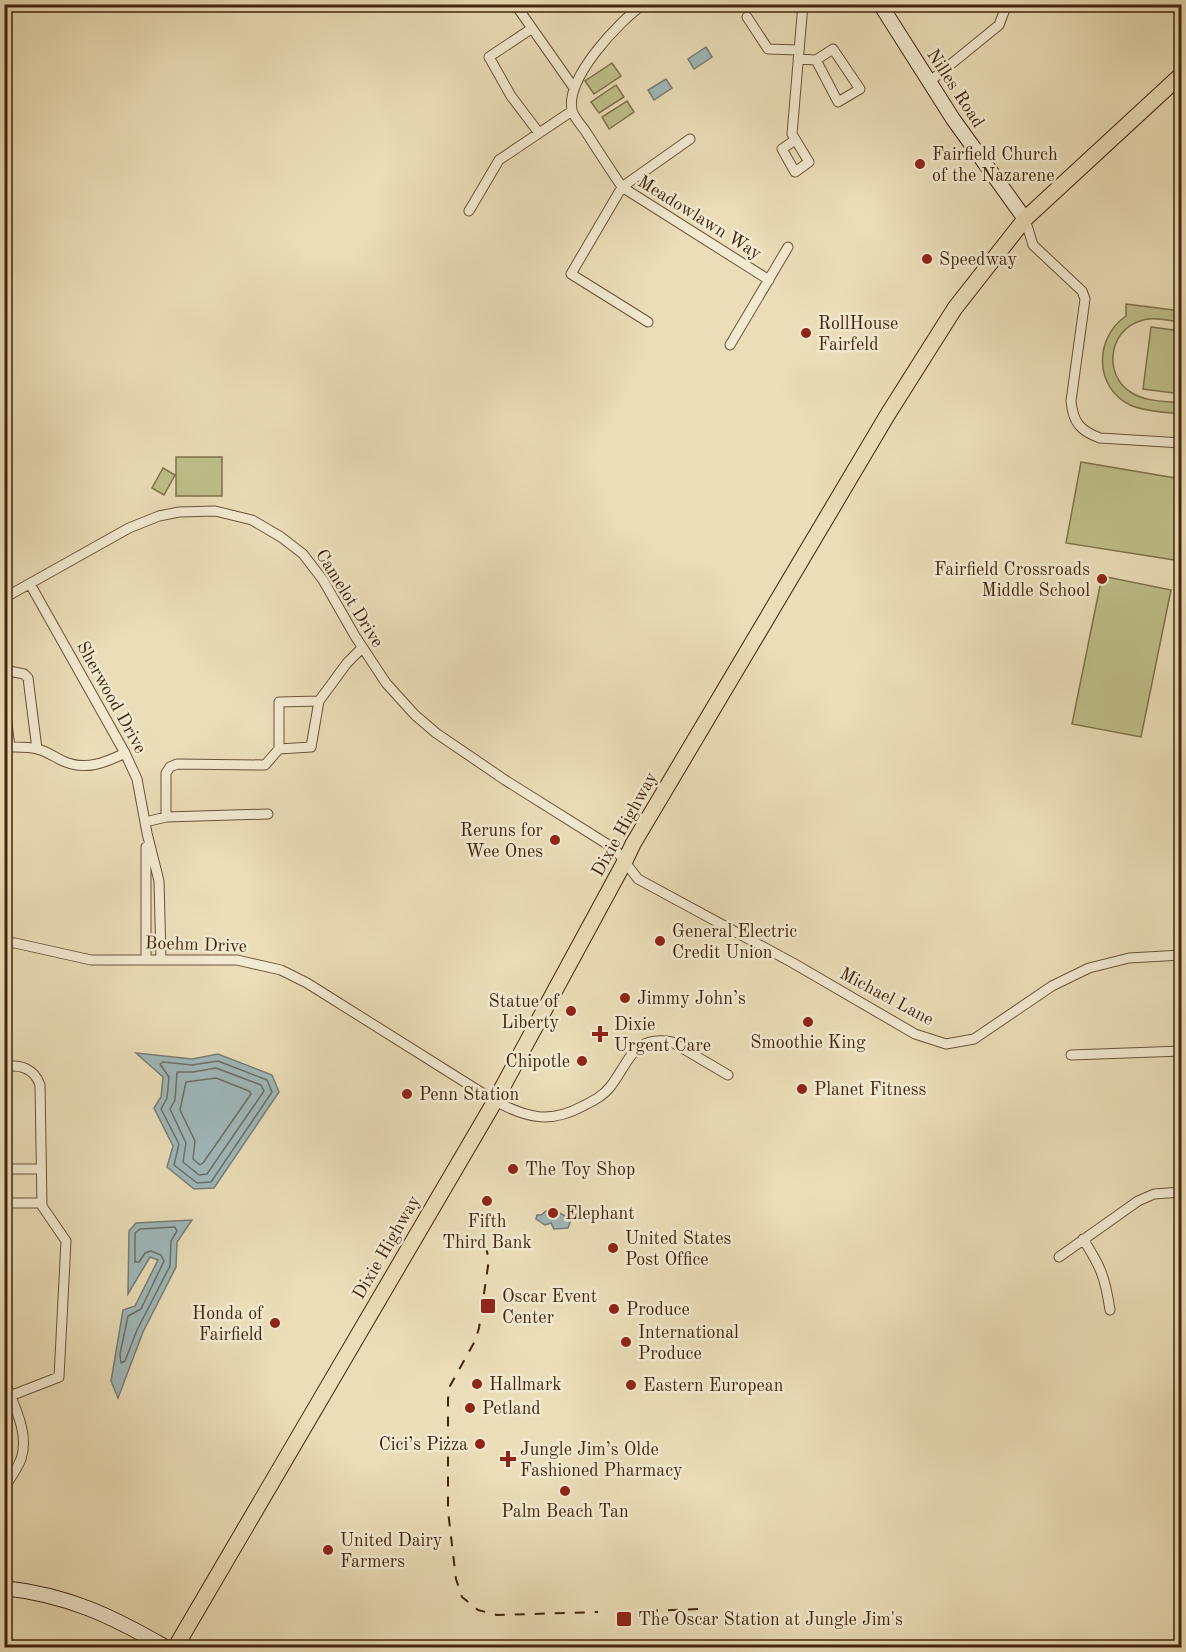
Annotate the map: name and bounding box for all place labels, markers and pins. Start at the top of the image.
place label: Fairfield Church of the Nazarene [932,146,1058,185]
marker: Fairfield Church of the Nazarene [913,157,927,171]
place label: Speedway [939,251,1017,269]
marker: Speedway [920,252,934,266]
place label: RollHouse Fairfeld [818,315,898,354]
marker: RollHouse Fairfeld [799,326,813,340]
place label: Fairfield Crossroads Middle School [934,561,1090,600]
marker: Fairfield Crossroads Middle School [1095,572,1109,586]
place label: Reruns for Wee Ones [460,822,544,861]
marker: Reruns for Wee Ones [548,833,562,847]
place label: General Electric Credit Union [672,923,797,962]
marker: General Electric Credit Union [653,934,667,948]
place label: Jimmy John’s [637,990,746,1008]
marker: Jimmy John’s [618,991,632,1005]
place label: Statue of Liberty [489,993,560,1032]
marker: Statue of Liberty [564,1004,578,1018]
marker: Smoothie King [801,1015,815,1029]
place label: Dixie Urgent Care [614,1016,711,1055]
marker: Dixie Urgent Care [591,1025,609,1043]
place label: Smoothie King [750,1034,866,1052]
place label: Chipotle [506,1053,570,1071]
marker: Chipotle [575,1054,589,1068]
place label: Planet Fitness [814,1081,926,1099]
marker: Planet Fitness [795,1082,809,1096]
place label: Penn Station [419,1086,520,1104]
marker: Penn Station [400,1087,414,1101]
place label: The Toy Shop [525,1161,635,1179]
marker: The Toy Shop [506,1162,520,1176]
marker: Fifth Third Bank [480,1194,494,1208]
place label: Elephant [565,1205,635,1223]
marker: Elephant [546,1206,560,1220]
place label: Fifth Third Bank [442,1213,532,1252]
place label: United States Post Office [625,1230,732,1269]
marker: United States Post Office [606,1241,620,1255]
place label: Oscar Event Center [502,1288,597,1327]
marker: Oscar Event Center [479,1297,497,1315]
place label: Produce [626,1301,690,1319]
marker: Produce [607,1302,621,1316]
place label: Honda of Fairfield [192,1305,264,1344]
marker: Honda of Fairfield [268,1316,282,1330]
place label: International Produce [638,1324,739,1363]
marker: International Produce [619,1335,633,1349]
place label: Hallmark [489,1376,562,1394]
marker: Hallmark [470,1377,484,1391]
place label: Eastern European [643,1377,784,1395]
marker: Eastern European [624,1378,638,1392]
place label: Petland [482,1400,541,1418]
marker: Petland [463,1401,477,1415]
place label: Cici’s Pizza [379,1436,468,1454]
marker: Cici’s Pizza [473,1437,487,1451]
place label: Jungle Jim’s Olde Fashioned Pharmacy [520,1441,683,1480]
marker: Jungle Jim’s Olde Fashioned Pharmacy [501,1452,515,1466]
marker: Palm Beach Tan [558,1484,572,1498]
place label: Palm Beach Tan [501,1503,629,1521]
place label: United Dairy Farmers [340,1532,443,1571]
marker: United Dairy Farmers [321,1543,335,1557]
marker: The Oscar Station at Jungle Jim's [615,1610,633,1628]
place label: The Oscar Station at Jungle Jim's [638,1611,903,1629]

